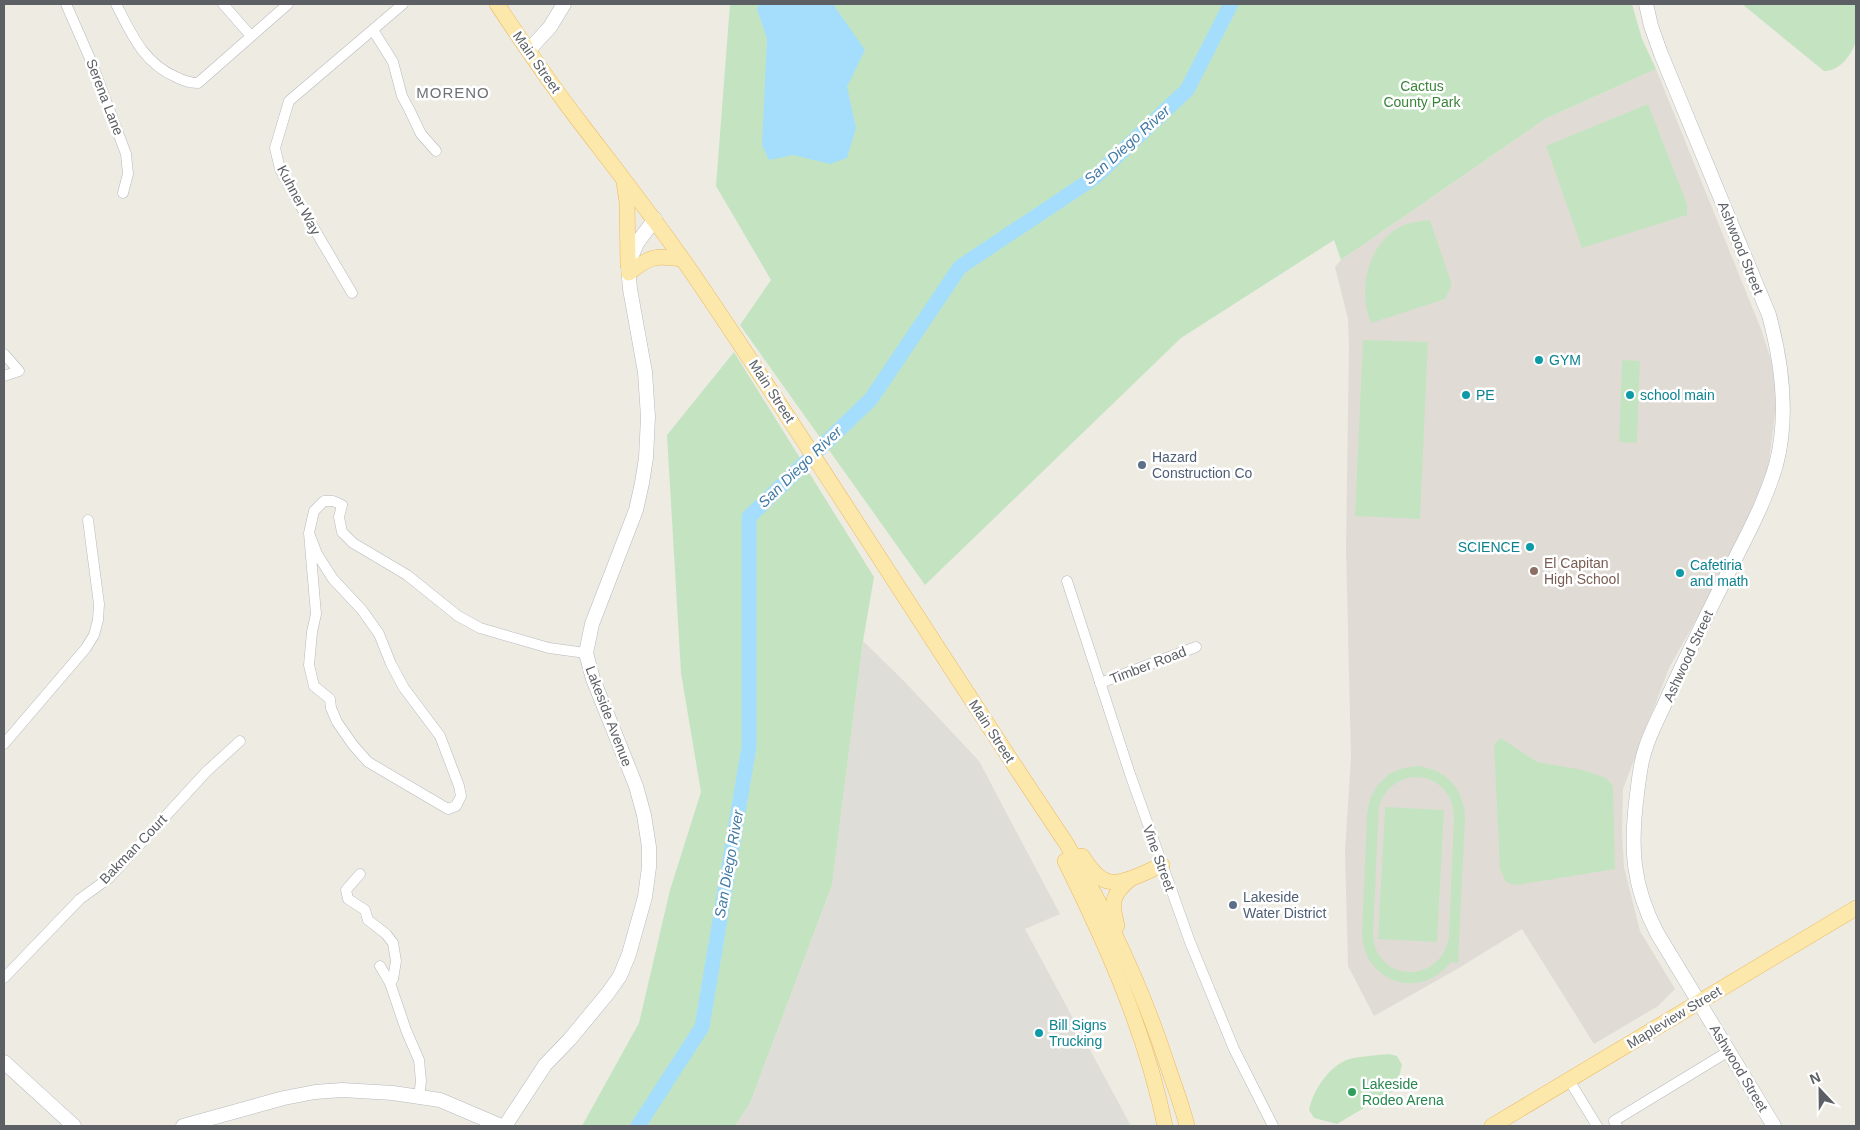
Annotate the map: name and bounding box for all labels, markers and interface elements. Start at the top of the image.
street label: Main Street [510,28,564,96]
street label: Serena Lane [83,57,127,137]
park label: Cactus County Park [1383,78,1462,110]
district label: MORENO [416,84,490,101]
water label: San Diego River [1080,101,1174,187]
street label: Kuhner Way [274,162,324,238]
street label: Ashwood Street [1715,199,1767,297]
place label: GYM [1549,352,1581,368]
marker: GYM [1533,354,1545,366]
street label: Main Street [746,357,798,425]
place label: PE [1476,387,1495,403]
place label: school main [1640,387,1715,403]
marker: PE [1460,389,1472,401]
marker: school main [1624,389,1636,401]
water label: San Diego River [754,422,846,511]
place label: Hazard Construction Co [1152,449,1253,481]
marker: Hazard Construction Co [1136,459,1148,471]
place label: SCIENCE [1458,539,1520,555]
marker: SCIENCE [1524,541,1536,553]
place label: El Capitan High School [1544,555,1620,587]
place label: Cafetiria and math [1690,557,1748,589]
marker: El Capitan High School [1528,565,1540,577]
marker: Cafetiria and math [1674,567,1686,579]
street label: Ashwood Street [1660,608,1716,704]
street label: Timber Road [1108,643,1188,687]
street label: Lakeside Avenue [582,663,636,769]
street label: Main Street [966,697,1018,765]
water label: San Diego River [711,808,747,919]
street label: Bakman Court [96,811,170,887]
street label: Vine Street [1140,823,1178,893]
place label: Lakeside Water District [1243,889,1327,921]
marker: Lakeside Water District [1227,899,1239,911]
street label: Mapleview Street [1624,982,1724,1052]
place label: Bill Signs Trucking [1049,1017,1107,1049]
street label: Ashwood Street [1707,1022,1771,1115]
marker: Bill Signs Trucking [1033,1027,1045,1039]
north arrow [1795,1065,1845,1115]
text: N [1807,1069,1823,1087]
place label: Lakeside Rodeo Arena [1362,1076,1444,1108]
marker: Lakeside Rodeo Arena [1346,1086,1358,1098]

